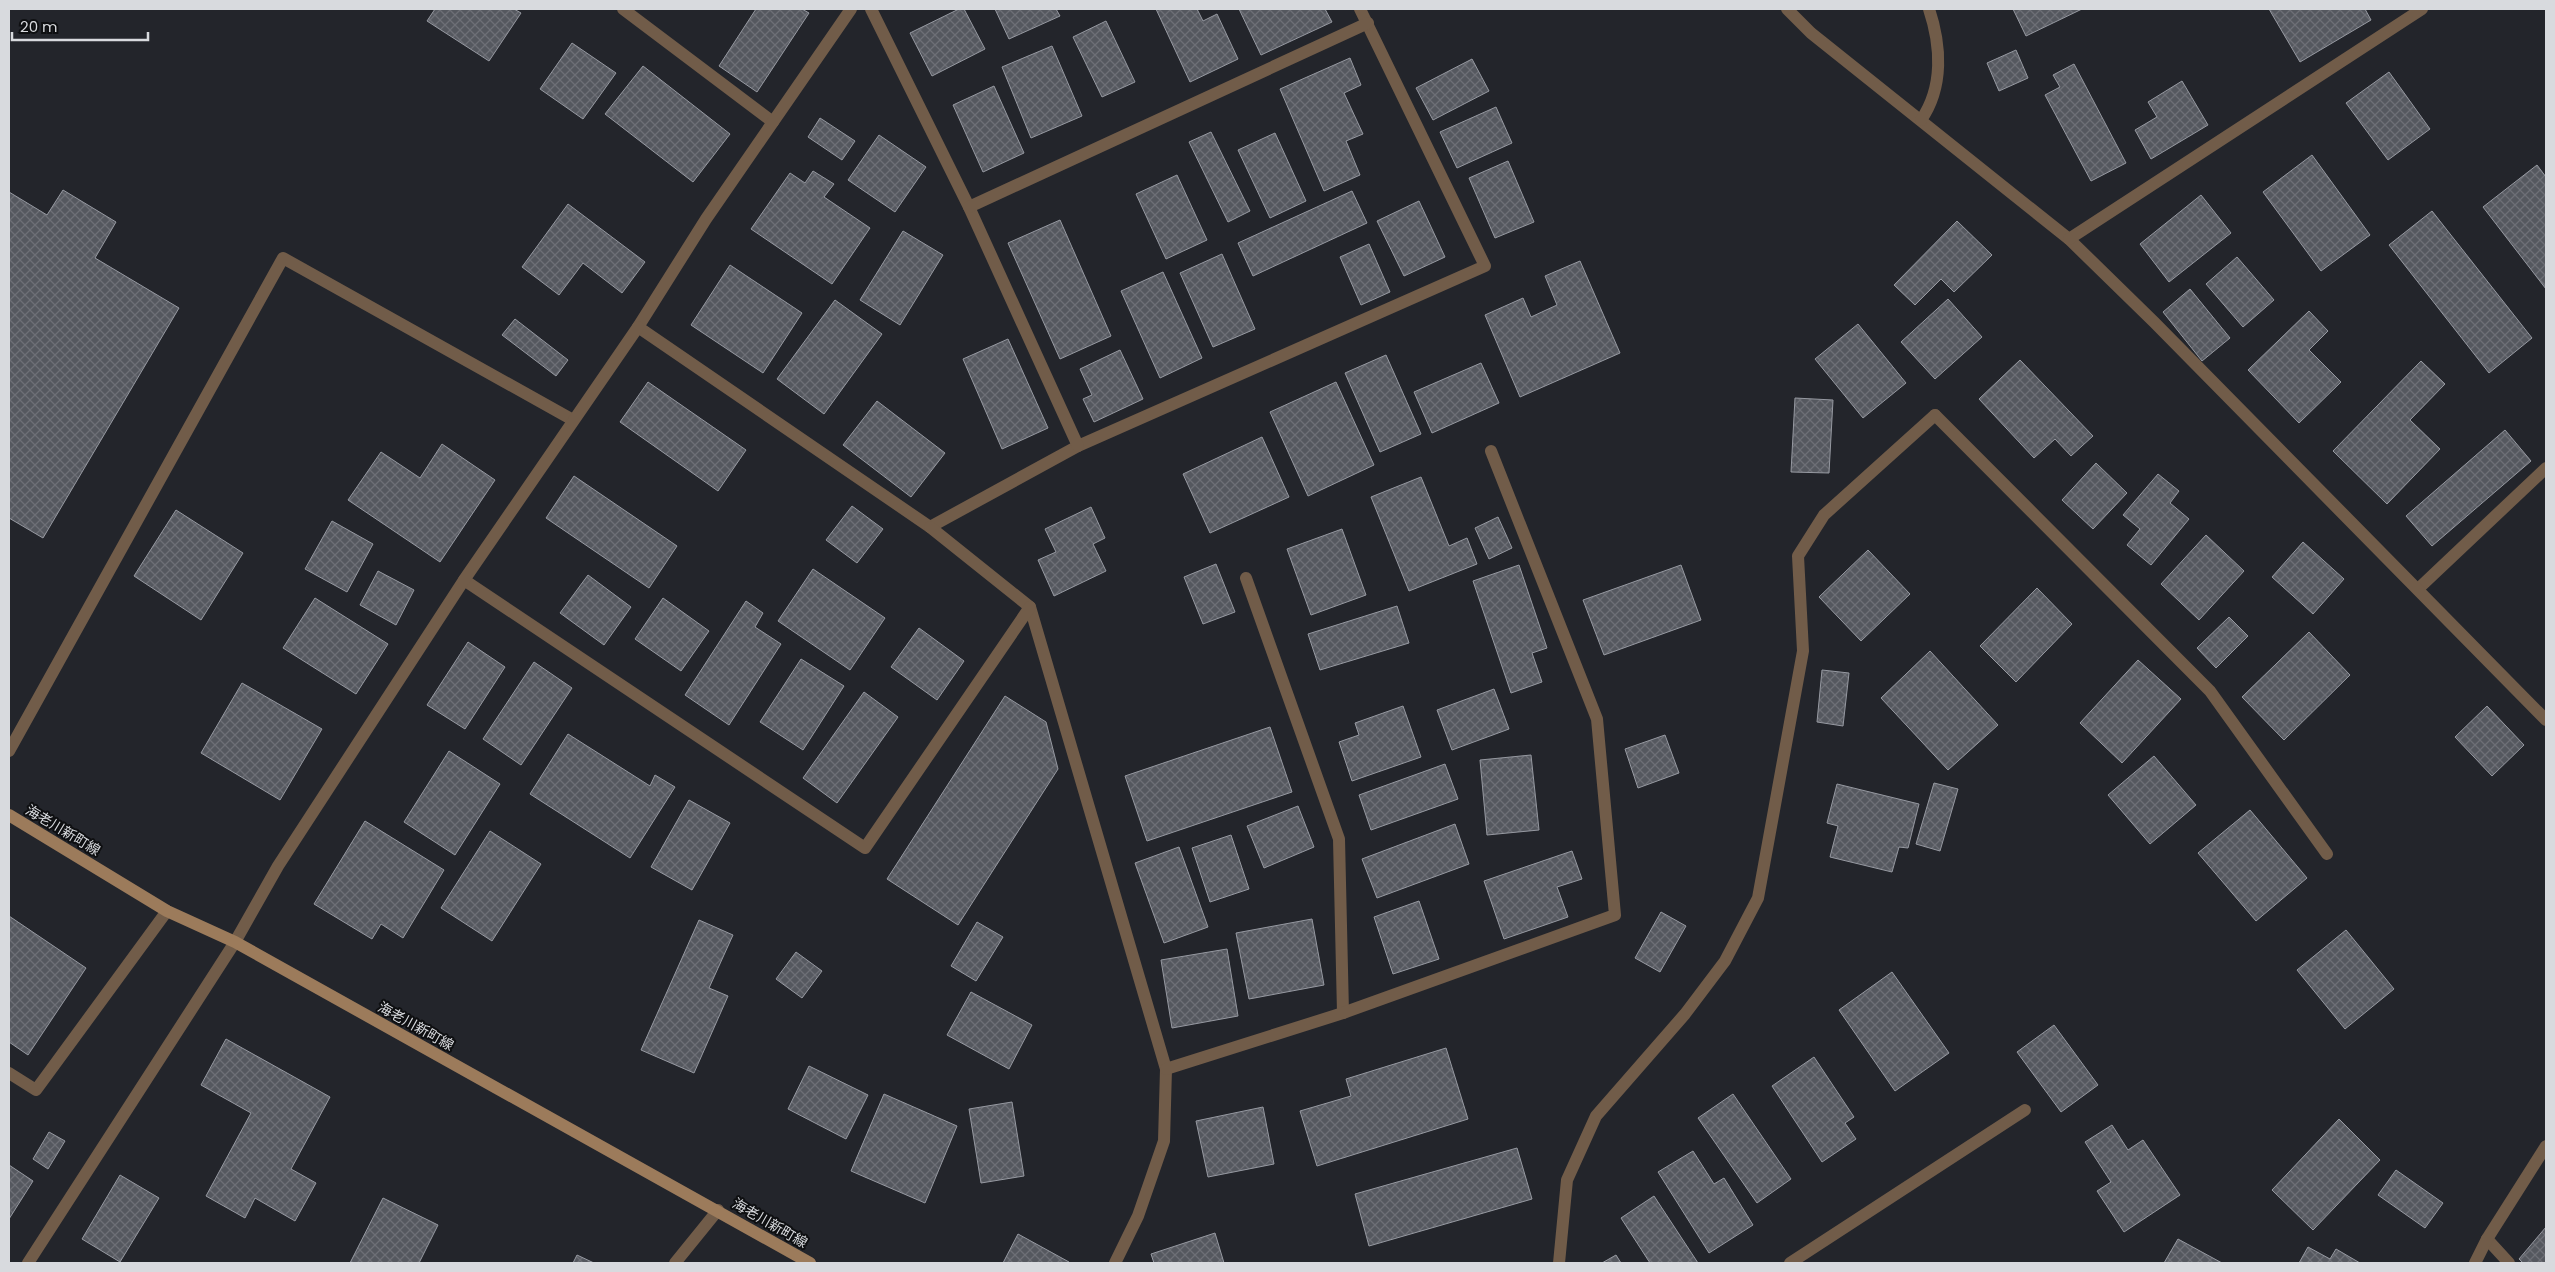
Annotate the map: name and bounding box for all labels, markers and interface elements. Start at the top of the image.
scale bar [12,10,149,42]
text: 20 m [20,16,58,37]
street label: 海老川新町線 [22,800,104,860]
street label: 海老川新町線 [374,997,458,1055]
street label: 海老川新町線 [729,1193,811,1253]

